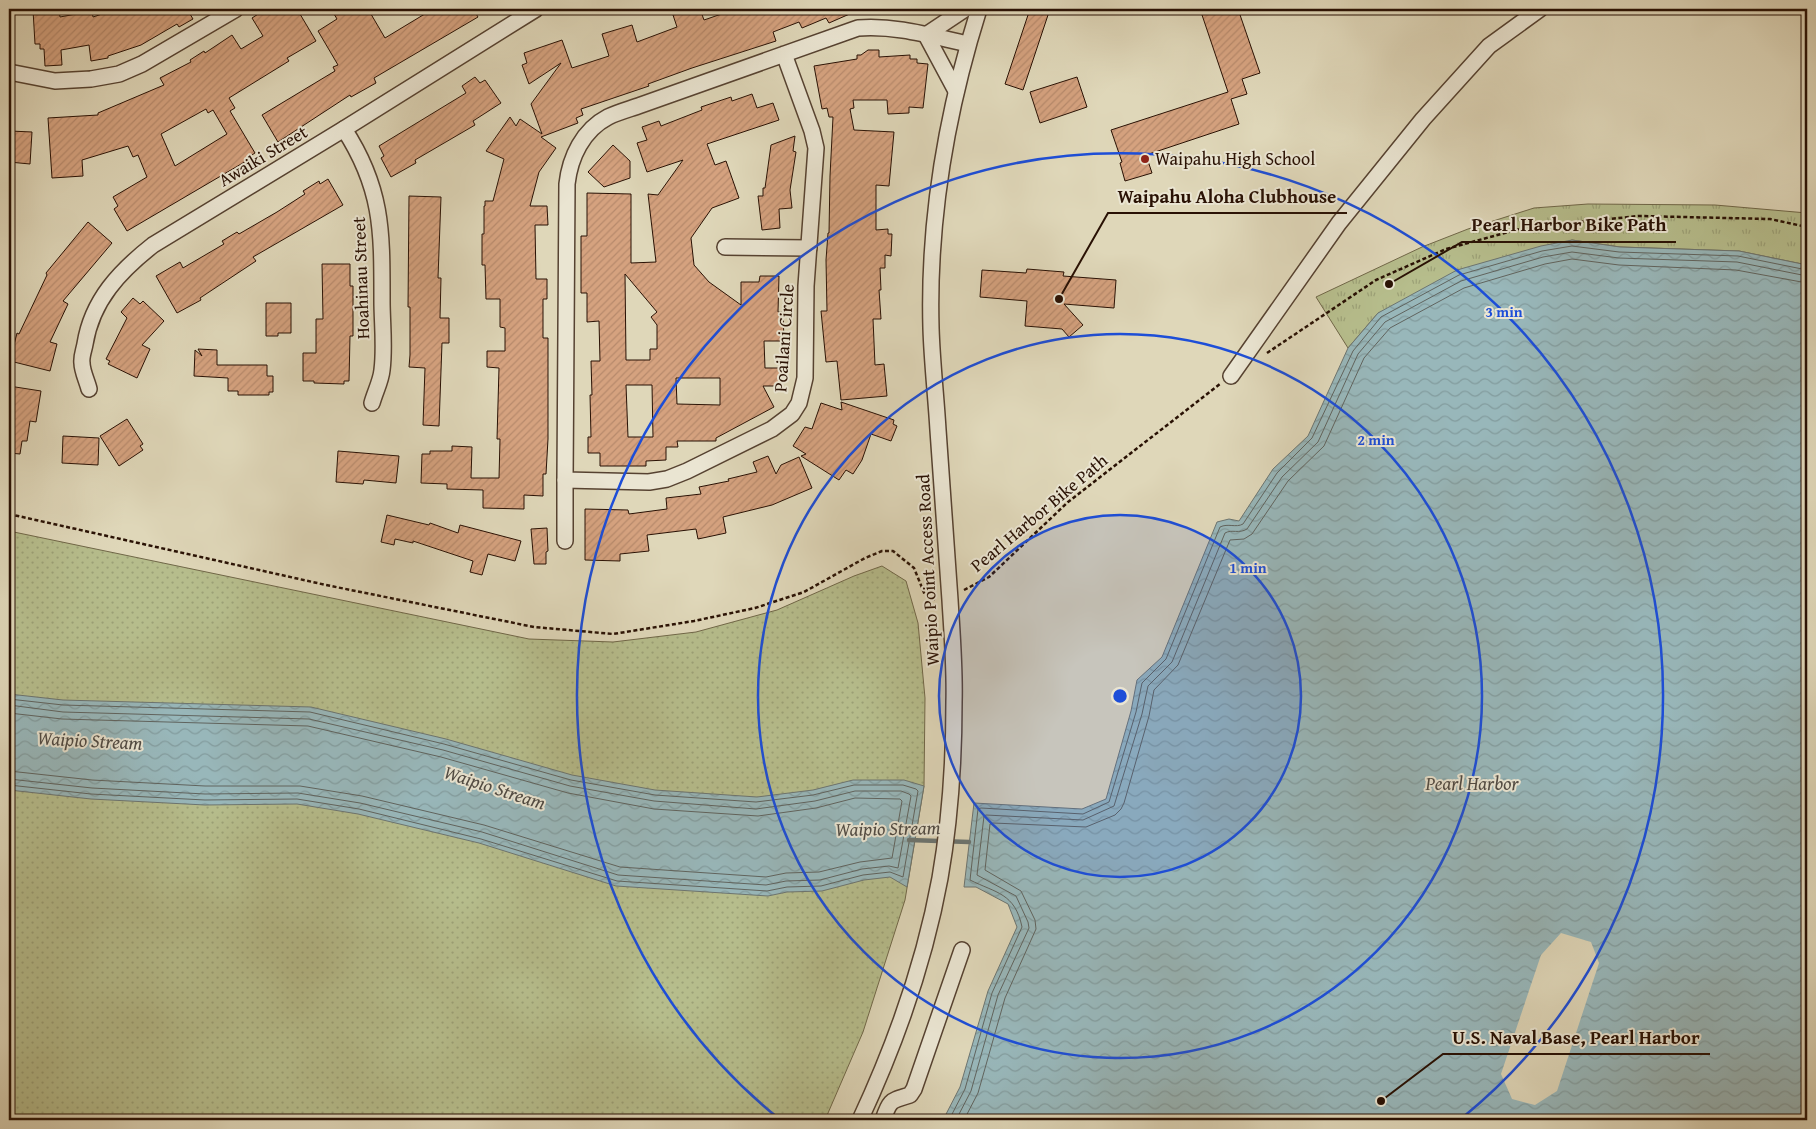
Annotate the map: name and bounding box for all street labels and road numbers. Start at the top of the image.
street label: Awaiki Street [213,118,313,193]
street label: Hoahinau Street [345,216,376,340]
street label: Poailani Circle [766,283,801,393]
street label: Pearl Harbor Bike Path [964,447,1113,578]
street label: Waipio Point Access Road [909,473,946,666]

